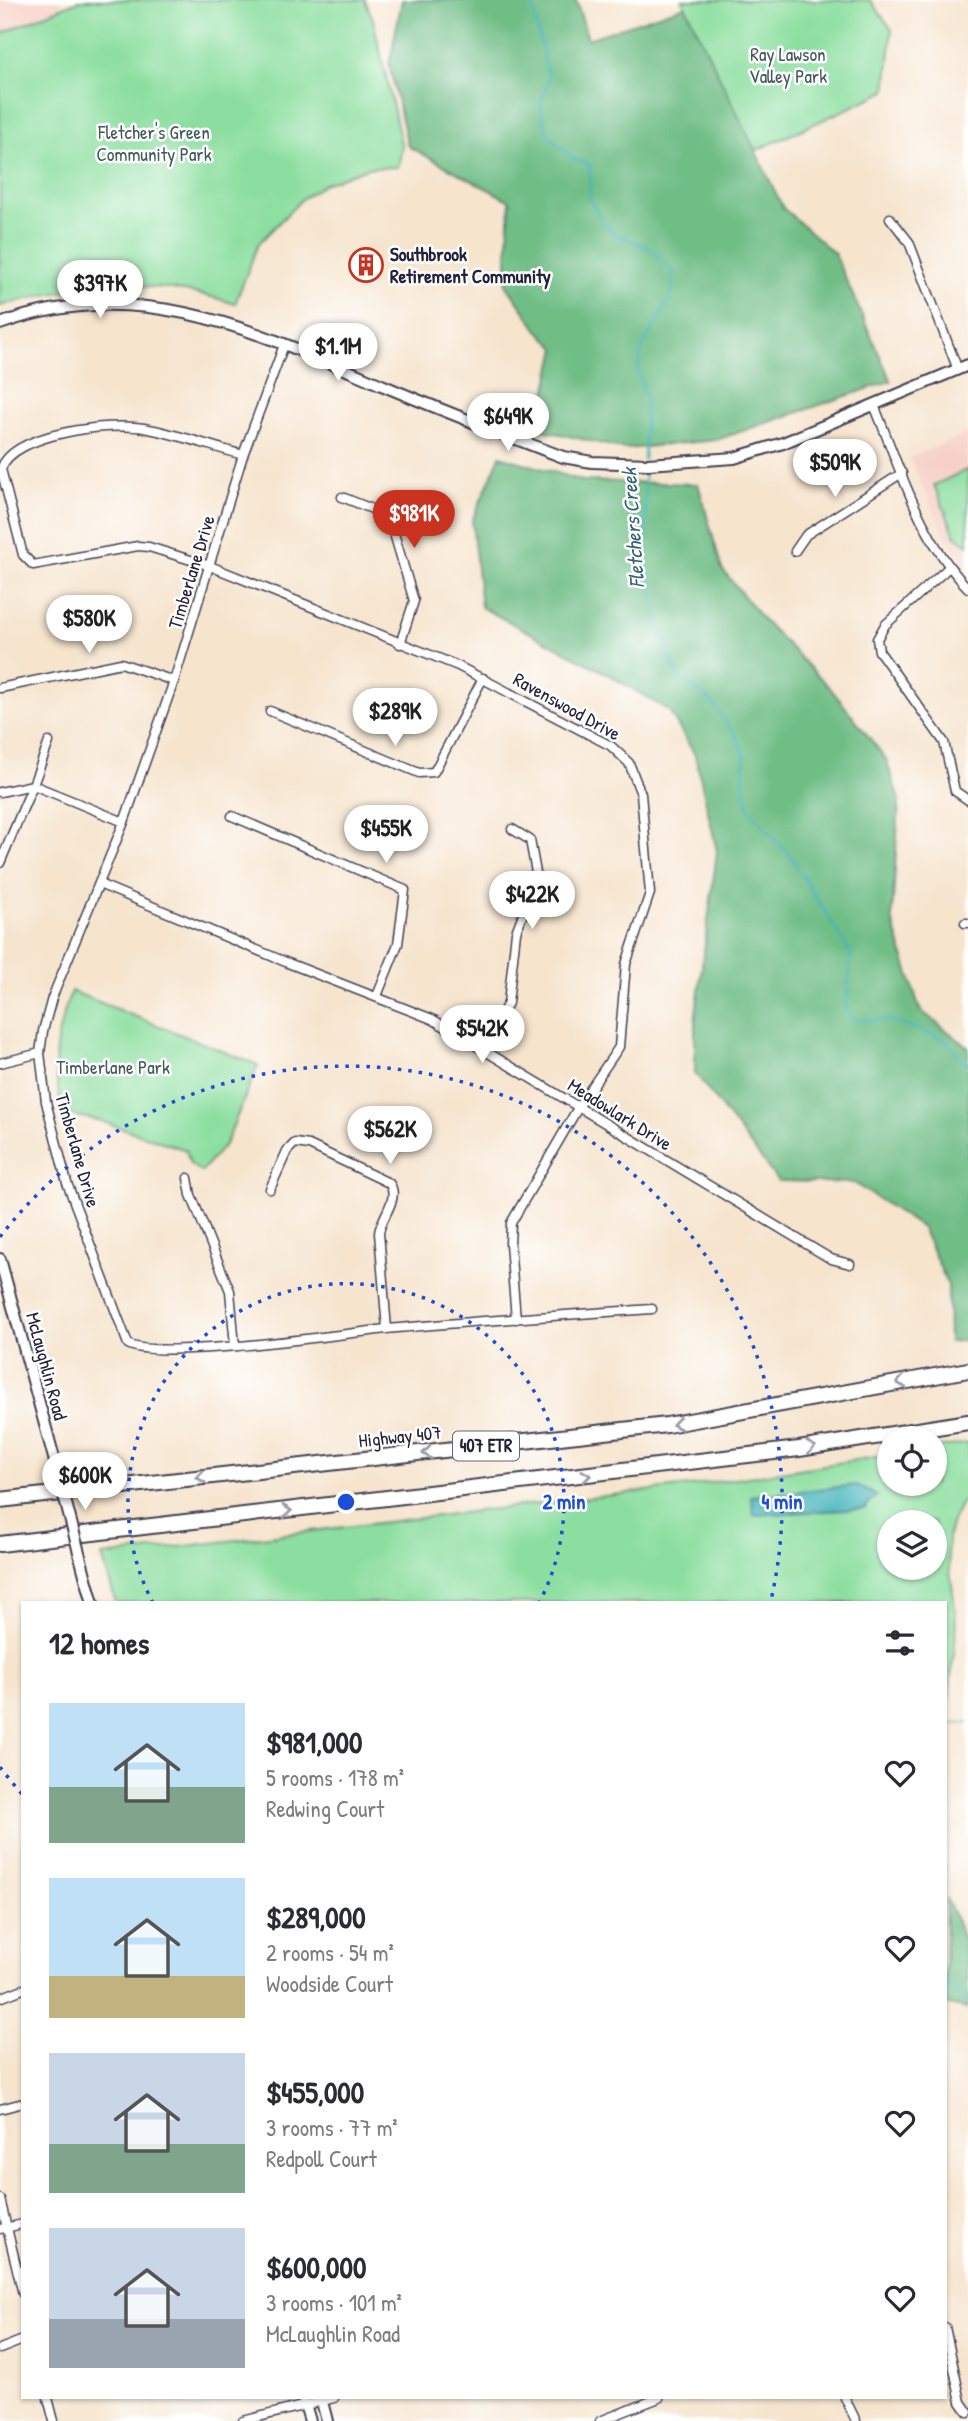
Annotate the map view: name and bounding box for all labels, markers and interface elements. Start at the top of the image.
park label: Ray Lawson Valley Park [749,41,827,89]
park label: Fletcher's Green Community Park [96,119,212,167]
place label: Southbrook Retirement Community [390,241,551,290]
building icon: Southbrook Retirement Community [347,246,385,284]
pin: $397K [51,260,149,320]
text: $397K [73,267,127,298]
pin: $1.1M [289,324,387,383]
text: $1.1M [315,330,361,361]
pin: $649K [459,393,557,453]
text: $649K [483,400,533,431]
pin: $509K [786,440,884,499]
text: $509K [809,446,861,477]
water label: Fletchers Creek [614,465,651,589]
pin: $981K [365,490,463,550]
text: $981K [389,497,439,528]
street label: Timberlane Drive [161,512,221,632]
pin: $580K [40,596,138,655]
text: $580K [62,602,116,633]
street label: Ravenswood Drive [509,666,626,746]
pin: $289K [346,688,444,748]
text: $289K [369,695,421,726]
pin: $455K [337,806,435,865]
text: $455K [360,812,412,843]
pin: $422K [483,872,581,931]
text: $422K [505,878,559,909]
pin: $542K [433,1006,531,1065]
text: $542K [456,1012,508,1043]
park label: Timberlane Park [56,1054,170,1080]
street label: Meadowlark Drive [563,1072,677,1157]
street label: Timberlane Drive [49,1090,107,1210]
pin: $562K [341,1106,439,1166]
text: $562K [363,1113,417,1144]
street label: McLaughlin Road [20,1309,74,1423]
one-way arrow [895,1374,907,1389]
one-way arrow [671,1415,683,1430]
street label: Highway 407 [357,1419,443,1453]
map controls [877,1426,947,1580]
button: locate [877,1426,947,1496]
road number: 407 ETR [453,1432,519,1461]
one-way arrow [806,1440,817,1455]
one-way arrow [421,1445,433,1460]
pin: $600K [36,1452,134,1512]
text: $600K [58,1459,112,1490]
one-way arrow [580,1468,592,1483]
one-way arrow [195,1469,206,1484]
text: 2 min [542,1487,586,1516]
text: 4 min [761,1487,803,1516]
centre of rings [334,1490,358,1514]
one-way arrow [281,1503,293,1518]
button: layers [877,1510,947,1580]
text: 12 homes [49,1623,149,1663]
icon: filters [881,1624,919,1662]
text: $981,000 [266,1722,362,1762]
icon: home [105,1731,189,1815]
icon: heart [881,1754,919,1792]
text: 5 rooms · 178 m² [266,1762,404,1793]
text: Redwing Court [266,1793,384,1824]
text: $289,000 [266,1897,366,1937]
icon: home [105,1906,189,1990]
icon: heart [881,1929,919,1967]
text: 2 rooms · 54 m² [266,1937,394,1968]
text: Woodside Court [266,1968,393,1999]
text: $455,000 [266,2072,364,2112]
icon: home [105,2081,189,2165]
icon: heart [881,2104,919,2142]
text: 3 rooms · 77 m² [266,2112,398,2143]
text: Redpoll Court [266,2143,377,2174]
text: $600,000 [266,2247,366,2287]
icon: home [105,2256,189,2340]
icon: heart [881,2279,919,2317]
text: 3 rooms · 101 m² [266,2287,402,2318]
text: McLaughlin Road [266,2318,400,2349]

